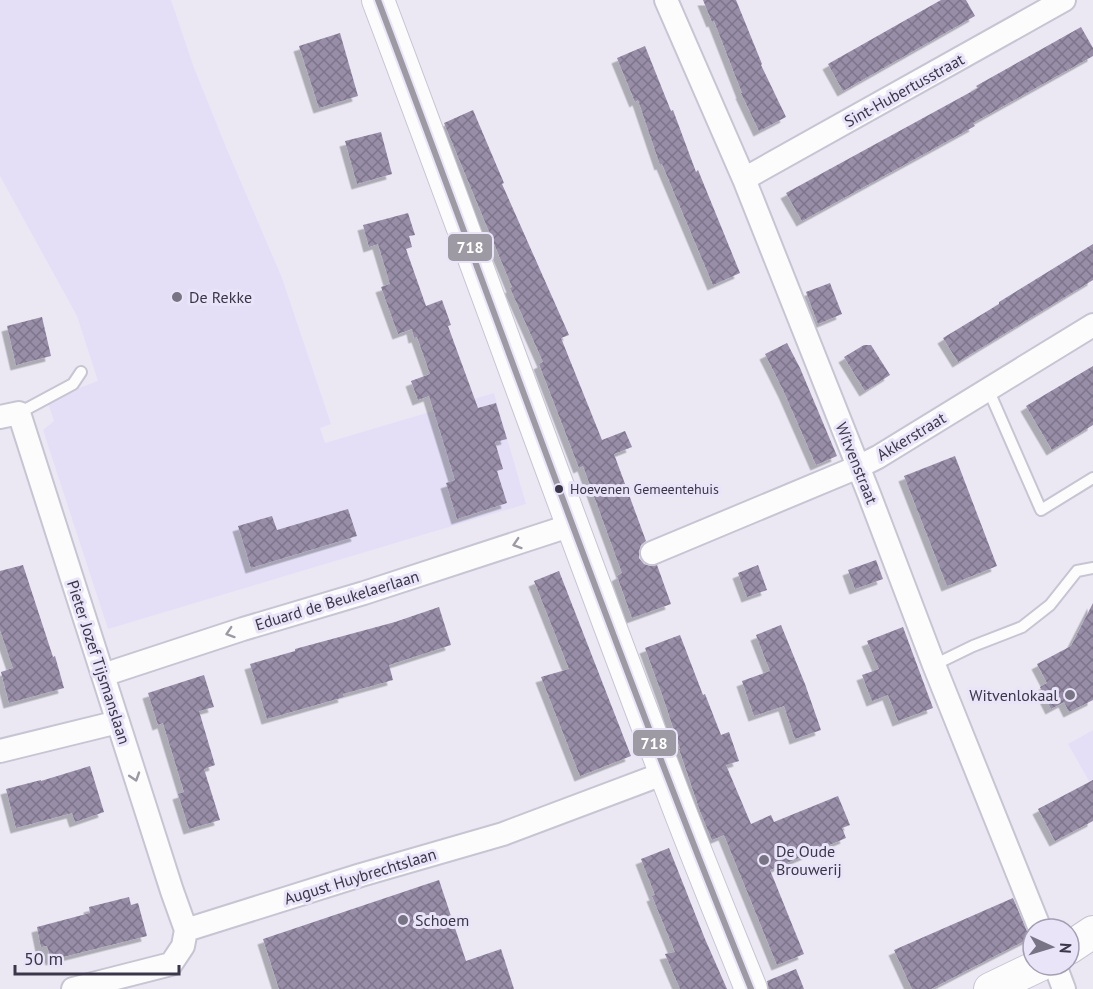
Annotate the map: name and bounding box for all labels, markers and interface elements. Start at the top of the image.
street label: Sint-Hubertusstraat [841,49,968,131]
line badge: 718 [447,233,493,262]
text: 718 [456,237,484,257]
place label: De Rekke [189,287,252,307]
marker: De Rekke [170,290,184,304]
street label: Akkerstraat [873,407,950,464]
street label: Witvenstraat [832,419,883,507]
place label: Hoevenen Gemeentehuis [570,480,719,498]
marker: Hoevenen Gemeentehuis [553,483,565,495]
one-way arrow [512,536,523,549]
street label: Eduard de Beukelaerlaan [253,566,421,634]
street label: Pieter Jozef Tijsmanslaan [63,577,135,747]
one-way arrow [225,626,236,638]
place label: Witvenlokaal [969,685,1058,705]
marker: Witvenlokaal [1063,688,1077,702]
line badge: 718 [632,729,677,757]
text: 718 [640,733,668,753]
one-way arrow [128,771,141,782]
place label: De Oude Brouwerij [776,841,842,879]
street label: August Huybrechtslaan [282,843,438,909]
marker: De Oude Brouwerij [757,853,771,867]
place label: Schoem [415,910,469,930]
marker: Schoem [396,913,410,927]
north arrow [1021,917,1081,977]
scale bar [15,938,178,976]
text: N [1056,942,1076,954]
text: 50 m [24,947,63,970]

